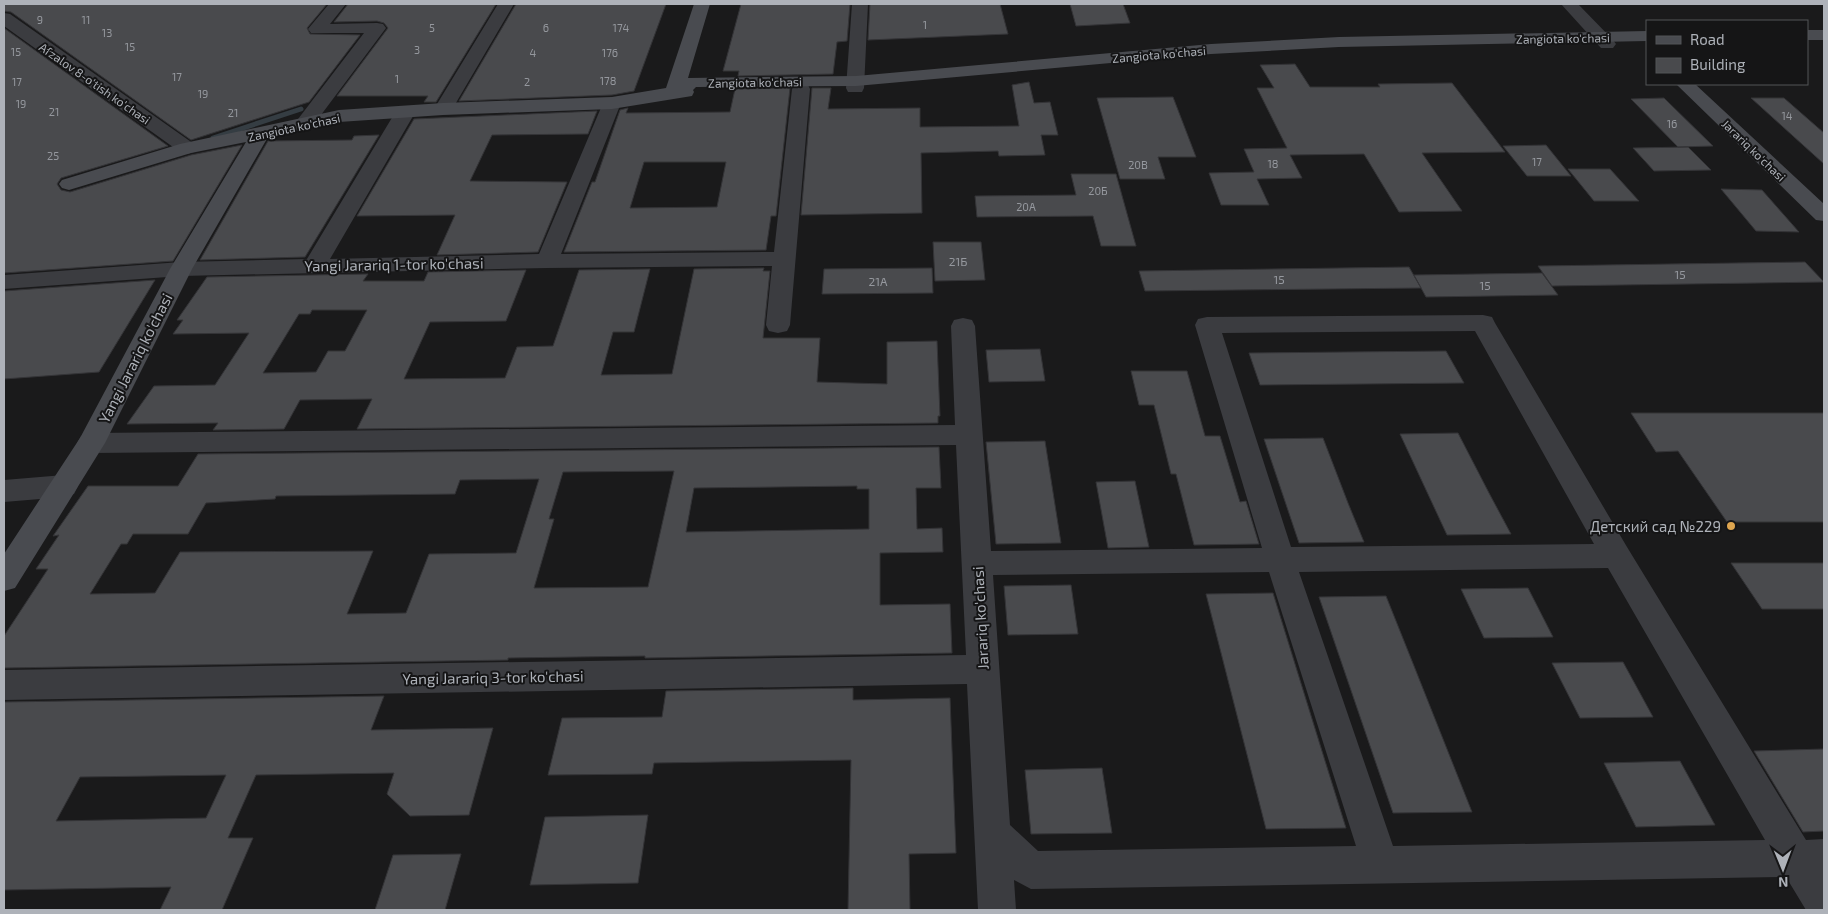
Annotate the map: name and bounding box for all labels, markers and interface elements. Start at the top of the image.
house number: 9 [37,13,43,26]
house number: 11 [82,13,90,26]
house number: 1 [923,18,927,31]
legend [1646,20,1808,85]
house number: 5 [429,21,435,34]
house number: 6 [543,21,549,34]
house number: 174 [613,21,630,34]
house number: 13 [102,26,112,39]
street label: Zangiota ko'chasi [1516,30,1610,46]
text: Road [1690,30,1725,48]
street label: Afzalov 8-o'tish ko'chasi [37,39,153,127]
house number: 15 [125,40,135,53]
house number: 3 [414,43,420,56]
street label: Zangiota ko'chasi [1112,43,1206,65]
house number: 15 [11,45,21,58]
house number: 4 [530,46,537,59]
house number: 176 [602,46,618,59]
text: Building [1690,55,1746,73]
house number: 17 [172,70,182,83]
house number: 1 [395,72,399,85]
house number: 178 [600,74,616,87]
street label: Zangiota ko'chasi [708,74,802,90]
house number: 17 [12,75,22,88]
house number: 2 [524,75,530,88]
house number: 19 [198,87,208,100]
house number: 19 [16,97,26,110]
house number: 21 [49,105,59,118]
house number: 21 [228,106,238,119]
house number: 14 [1781,109,1793,122]
street label: Zangiota ko'chasi [247,110,341,144]
street label: Jarariq ko'chasi [1719,116,1789,184]
house number: 16 [1667,117,1677,130]
house number: 25 [47,149,59,162]
house number: 17 [1532,155,1542,168]
house number: 18 [1267,157,1279,170]
house number: 20В [1128,158,1148,171]
house number: 20Б [1088,184,1108,197]
house number: 20А [1016,200,1036,213]
street label: Yangi Jarariq 1-tor ko'chasi [304,253,484,275]
house number: 21Б [949,254,967,268]
house number: 15 [1674,267,1686,281]
house number: 15 [1273,272,1285,286]
house number: 21А [869,274,888,288]
house number: 15 [1479,278,1491,292]
street label: Yangi Jarariq ko'chasi [94,290,176,426]
place label: Детский сад №229 [1590,517,1721,535]
marker: Детский сад №229 [1725,520,1737,532]
street label: Jarariq ko'chasi [968,566,992,670]
street label: Yangi Jarariq 3-tor ko'chasi [402,666,584,688]
north arrow [1758,844,1808,894]
text: N [1778,874,1788,891]

